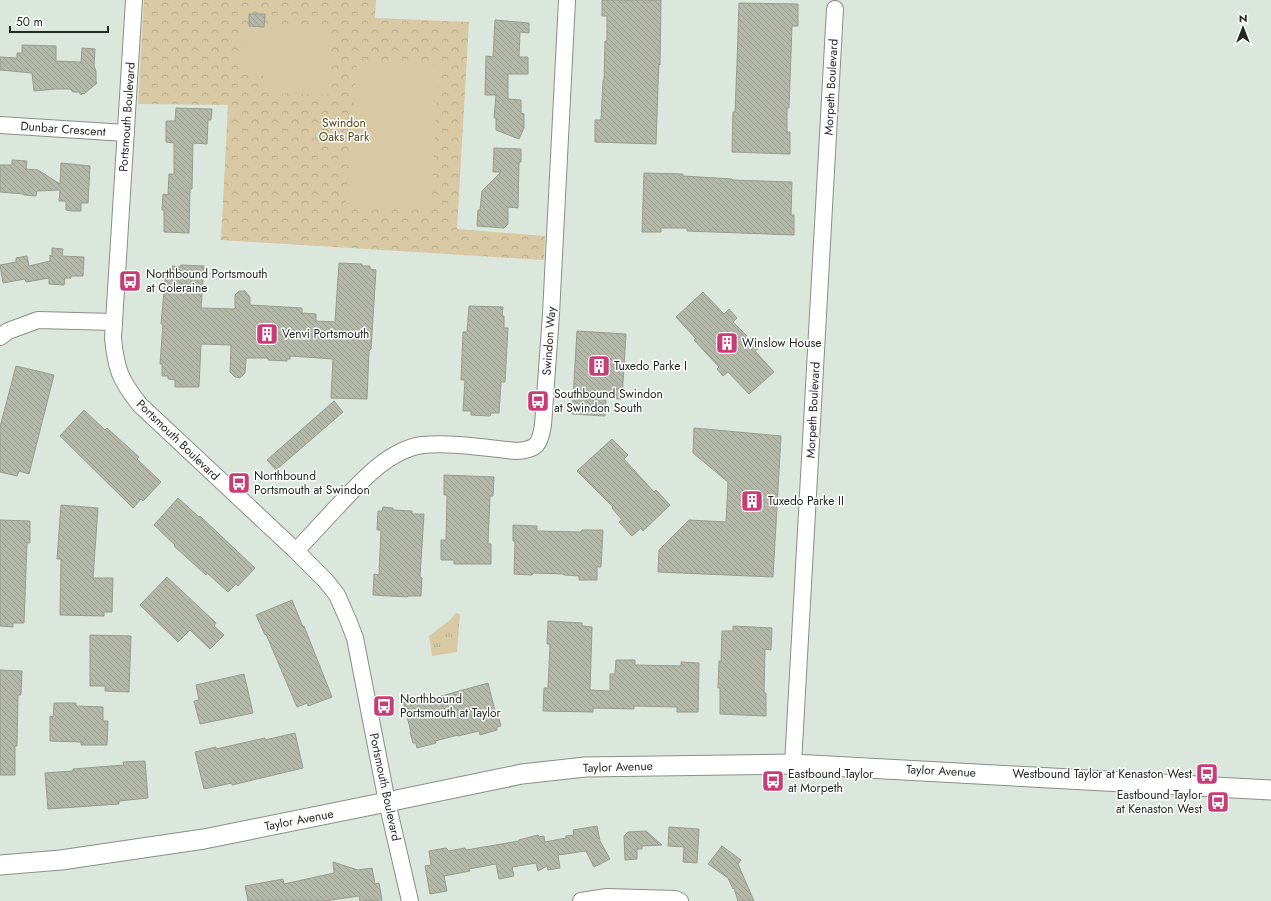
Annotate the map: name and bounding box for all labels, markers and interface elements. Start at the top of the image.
scale bar [10,8,108,34]
north arrow [1223,8,1263,48]
text: N [1239,10,1247,26]
text: 50 m [16,13,43,31]
street label: Morpeth Boulevard [819,38,843,136]
street label: Portsmouth Boulevard [114,62,140,172]
park label: Swindon Oaks Park [319,114,370,146]
street label: Dunbar Crescent [20,117,106,141]
place label: Northbound Portsmouth at Coleraine [146,265,268,297]
bus stop icon: Northbound Portsmouth at Coleraine [117,268,143,294]
street label: Swindon Way [538,305,560,376]
building icon: Venvi Portsmouth [254,321,280,347]
place label: Venvi Portsmouth [282,325,369,343]
building icon: Winslow House [714,330,740,356]
place label: Winslow House [742,334,821,352]
building icon: Tuxedo Parke I [586,353,612,379]
place label: Tuxedo Parke I [614,357,687,375]
street label: Morpeth Boulevard [801,361,825,459]
place label: Southbound Swindon at Swindon South [554,385,663,417]
bus stop icon: Southbound Swindon at Swindon South [525,388,551,414]
street label: Portsmouth Boulevard [132,395,224,485]
place label: Northbound Portsmouth at Swindon [254,467,370,499]
bus stop icon: Northbound Portsmouth at Swindon [226,470,252,496]
building icon: Tuxedo Parke II [739,488,765,514]
place label: Tuxedo Parke II [768,492,844,510]
place label: Northbound Portsmouth at Taylor [400,690,502,722]
bus stop icon: Northbound Portsmouth at Taylor [371,693,397,719]
street label: Portsmouth Boulevard [365,731,405,843]
street label: Taylor Avenue [583,757,653,777]
street label: Taylor Avenue [906,760,976,782]
bus stop icon: Westbound Taylor at Kenaston West [1194,761,1220,787]
place label: Eastbound Taylor at Morpeth [788,765,874,797]
place label: Westbound Taylor at Kenaston West [1012,765,1192,783]
bus stop icon: Eastbound Taylor at Morpeth [760,768,786,794]
place label: Eastbound Taylor at Kenaston West [1116,786,1203,818]
bus stop icon: Eastbound Taylor at Kenaston West [1205,789,1231,815]
street label: Taylor Avenue [263,805,335,835]

